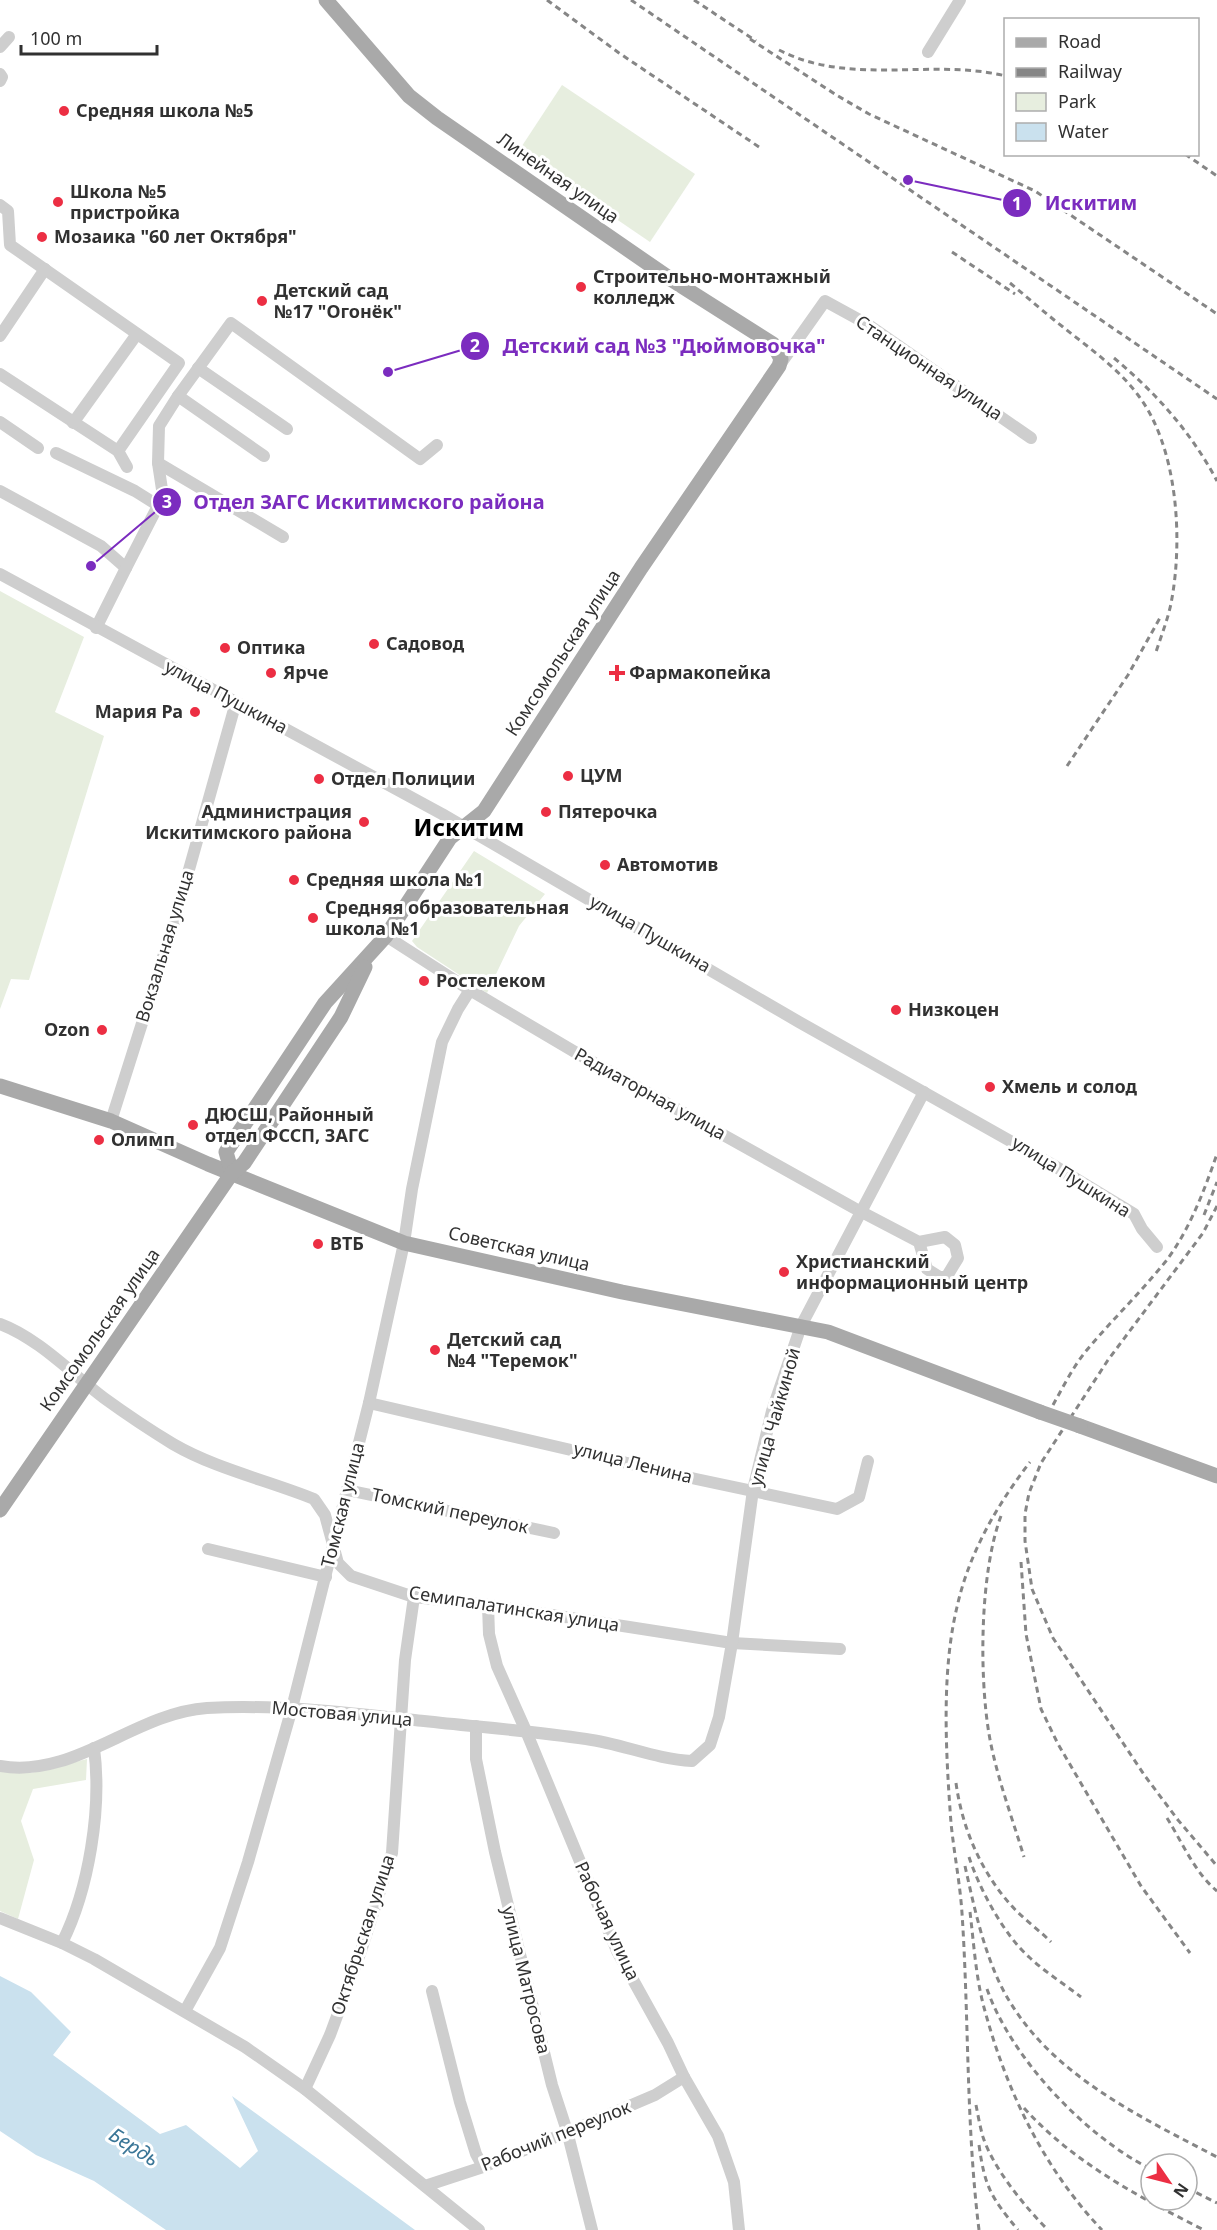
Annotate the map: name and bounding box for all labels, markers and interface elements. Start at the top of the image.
scale bar [21,18,158,56]
legend [1004,18,1199,156]
text: 100 m [30,26,82,50]
text: Road [1058,29,1101,53]
text: Railway [1058,59,1123,83]
text: Park [1058,89,1096,113]
place label: Средняя школа №5 [76,98,254,122]
marker: Средняя школа №5 [57,104,71,118]
text: Water [1058,119,1109,143]
street label: Линейная улица [493,126,624,228]
place label: Школа №5 пристройка [70,179,180,224]
callout: Искитим [1002,184,1149,222]
text: Искитим [1045,189,1137,216]
text: 1 [1012,191,1022,215]
marker: Школа №5 пристройка [51,195,65,209]
place label: Мозаика "60 лет Октября" [54,224,297,248]
marker: Мозаика "60 лет Октября" [35,230,49,244]
place label: Строительно-монтажный колледж [593,264,831,309]
place label: Детский сад №17 "Огонёк" [274,278,402,323]
marker: Строительно-монтажный колледж [574,280,588,294]
marker: Детский сад №17 "Огонёк" [255,294,269,308]
street label: Станционная улица [852,309,1008,425]
callout: Детский сад №3 "Дюймовочка" [460,327,838,365]
text: Детский сад №3 "Дюймовочка" [502,332,826,359]
text: 2 [470,333,480,357]
callout: Отдел ЗАГС Искитимского района [152,483,557,521]
text: Отдел ЗАГС Искитимского района [193,488,545,515]
text: 3 [162,489,172,513]
street label: Комсомольская улица [499,565,625,740]
place label: Садовод [386,631,465,655]
place label: Оптика [237,635,305,659]
marker: Садовод [367,637,381,651]
marker: Оптика [218,641,232,655]
street label: улица Пушкина [161,654,292,739]
place label: Ярче [283,660,329,684]
place label: Фармакопейка [629,660,771,684]
marker: Ярче [264,666,278,680]
marker: Фармакопейка [610,666,624,680]
place label: Мария Ра [95,699,183,723]
marker: Мария Ра [188,705,202,719]
place label: ЦУМ [580,763,623,787]
place label: Отдел Полиции [331,766,475,790]
marker: ЦУМ [561,769,575,783]
marker: Отдел Полиции [312,772,326,786]
place label: Администрация Искитимского района [145,799,352,844]
place label: Пятерочка [558,799,657,823]
marker: Пятерочка [539,805,553,819]
district label: Искитим [414,810,524,843]
marker: Администрация Искитимского района [357,815,371,829]
place label: Автомотив [617,852,718,876]
marker: Автомотив [598,858,612,872]
street label: Вокзальная улица [129,867,199,1025]
place label: Средняя школа №1 [306,867,484,891]
marker: Средняя школа №1 [287,873,301,887]
street label: улица Пушкина [586,889,715,978]
place label: Средняя образовательная школа №1 [325,895,569,940]
marker: Средняя образовательная школа №1 [306,911,320,925]
place label: Ростелеком [436,968,546,992]
marker: Ростелеком [417,974,431,988]
place label: Низкоцен [908,997,999,1021]
marker: Низкоцен [889,1003,903,1017]
place label: Ozon [44,1017,90,1041]
marker: Ozon [95,1023,109,1037]
street label: Радиаторная улица [571,1042,730,1145]
place label: Хмель и солод [1002,1074,1138,1098]
marker: Хмель и солод [983,1080,997,1094]
place label: ДЮСШ, Районный отдел ФССП, ЗАГС [205,1102,374,1147]
marker: ДЮСШ, Районный отдел ФССП, ЗАГС [186,1118,200,1132]
place label: Олимп [111,1127,175,1151]
street label: улица Пушкина [1008,1130,1136,1222]
marker: Олимп [92,1133,106,1147]
street label: Советская улица [446,1220,592,1276]
place label: ВТБ [330,1231,364,1255]
marker: ВТБ [311,1237,325,1251]
street label: Комсомольская улица [34,1243,165,1416]
place label: Христианский информационный центр [796,1249,1028,1294]
marker: Христианский информационный центр [777,1265,791,1279]
place label: Детский сад №4 "Теремок" [447,1327,578,1372]
marker: Детский сад №4 "Теремок" [428,1343,442,1357]
street label: улица Чайкиной [743,1345,805,1489]
street label: улица Ленина [571,1436,695,1488]
street label: Томская улица [315,1440,369,1570]
street label: Томский переулок [370,1482,531,1538]
street label: Семипалатинская улица [407,1580,621,1636]
street label: Мостовая улица [271,1695,413,1731]
street label: Октябрьская улица [325,1851,399,2018]
street label: Рабочая улица [570,1857,646,1984]
street label: улица Матросова [497,1903,557,2056]
street label: Рабочий переулок [477,2094,635,2176]
water label: Бердь [104,2121,164,2172]
north arrow [1139,2152,1199,2212]
text: N [1169,2179,1194,2202]

